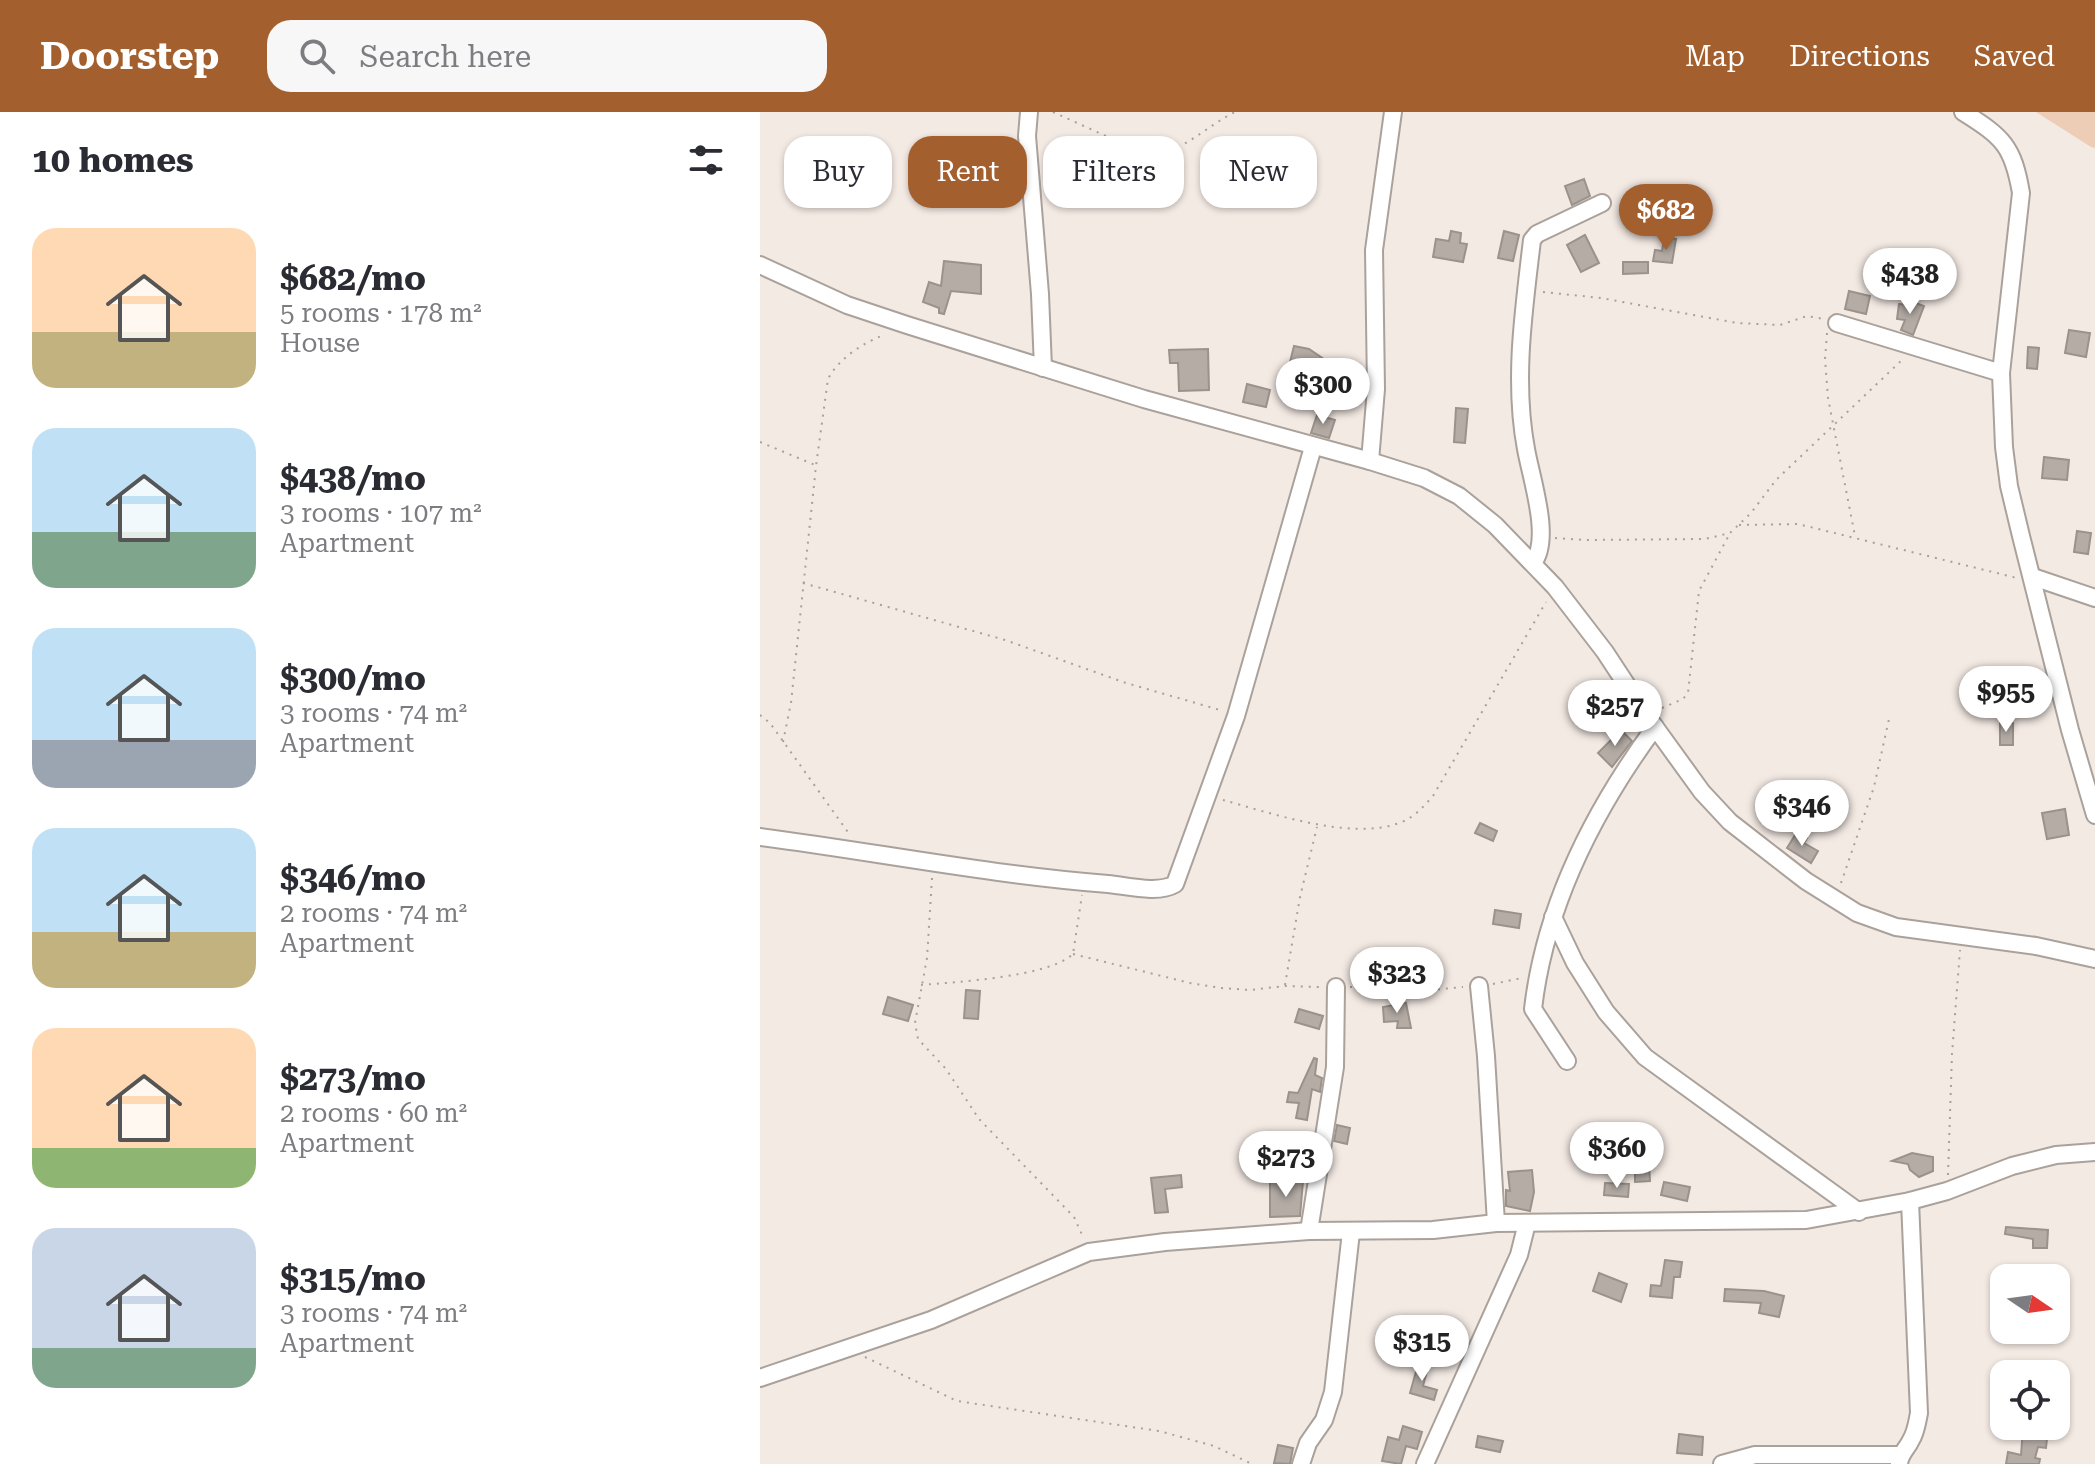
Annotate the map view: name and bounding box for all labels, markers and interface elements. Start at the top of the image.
search box [267,20,827,92]
text: Doorstep [40,34,219,78]
icon: search [295,34,339,78]
text: Search here [359,39,531,74]
text: Map [1685,40,1745,73]
text: Directions [1789,40,1930,73]
text: Saved [1974,40,2055,73]
chip: Buy [784,136,892,208]
chip: Rent [908,136,1027,208]
chip: Filters [1043,136,1184,208]
chip: New [1200,136,1317,208]
icon: filters [684,138,728,182]
text: 10 homes [32,140,194,180]
pin: $682 [1619,184,1713,252]
text: $682 [1637,195,1695,225]
pin: $438 [1863,248,1957,316]
text: $682/mo [280,258,426,298]
text: $438 [1881,259,1939,289]
icon: home [96,260,192,356]
text: 5 rooms · 178 m² [280,298,482,328]
text: House [280,328,360,358]
pin: $300 [1276,358,1370,426]
text: $300 [1294,369,1352,399]
text: $438/mo [280,458,426,498]
icon: home [96,460,192,556]
text: 3 rooms · 107 m² [280,498,482,528]
text: Apartment [280,528,414,558]
text: $300/mo [280,658,426,698]
icon: home [96,660,192,756]
pin: $955 [1959,666,2053,734]
text: $955 [1977,677,2035,707]
pin: $257 [1568,680,1662,748]
text: $257 [1586,691,1644,721]
text: 3 rooms · 74 m² [280,698,467,728]
text: Apartment [280,728,414,758]
pin: $346 [1755,780,1849,848]
text: $346 [1773,791,1831,821]
text: $346/mo [280,858,426,898]
icon: home [96,860,192,956]
text: 2 rooms · 74 m² [280,898,467,928]
text: Apartment [280,928,414,958]
pin: $323 [1350,947,1444,1015]
text: $323 [1368,958,1426,988]
text: $273/mo [280,1058,426,1098]
icon: home [96,1060,192,1156]
text: 2 rooms · 60 m² [280,1098,467,1128]
pin: $360 [1570,1122,1664,1190]
text: Apartment [280,1128,414,1158]
pin: $273 [1239,1131,1333,1199]
text: $360 [1588,1133,1646,1163]
text: $273 [1257,1142,1315,1172]
text: $315/mo [280,1258,426,1298]
icon: home [96,1260,192,1356]
north arrow [1990,1264,2070,1344]
map controls [1990,1264,2070,1440]
text: 3 rooms · 74 m² [280,1298,467,1328]
pin: $315 [1375,1315,1469,1383]
text: $315 [1393,1326,1451,1356]
text: Apartment [280,1328,414,1358]
button: locate [1990,1360,2070,1440]

